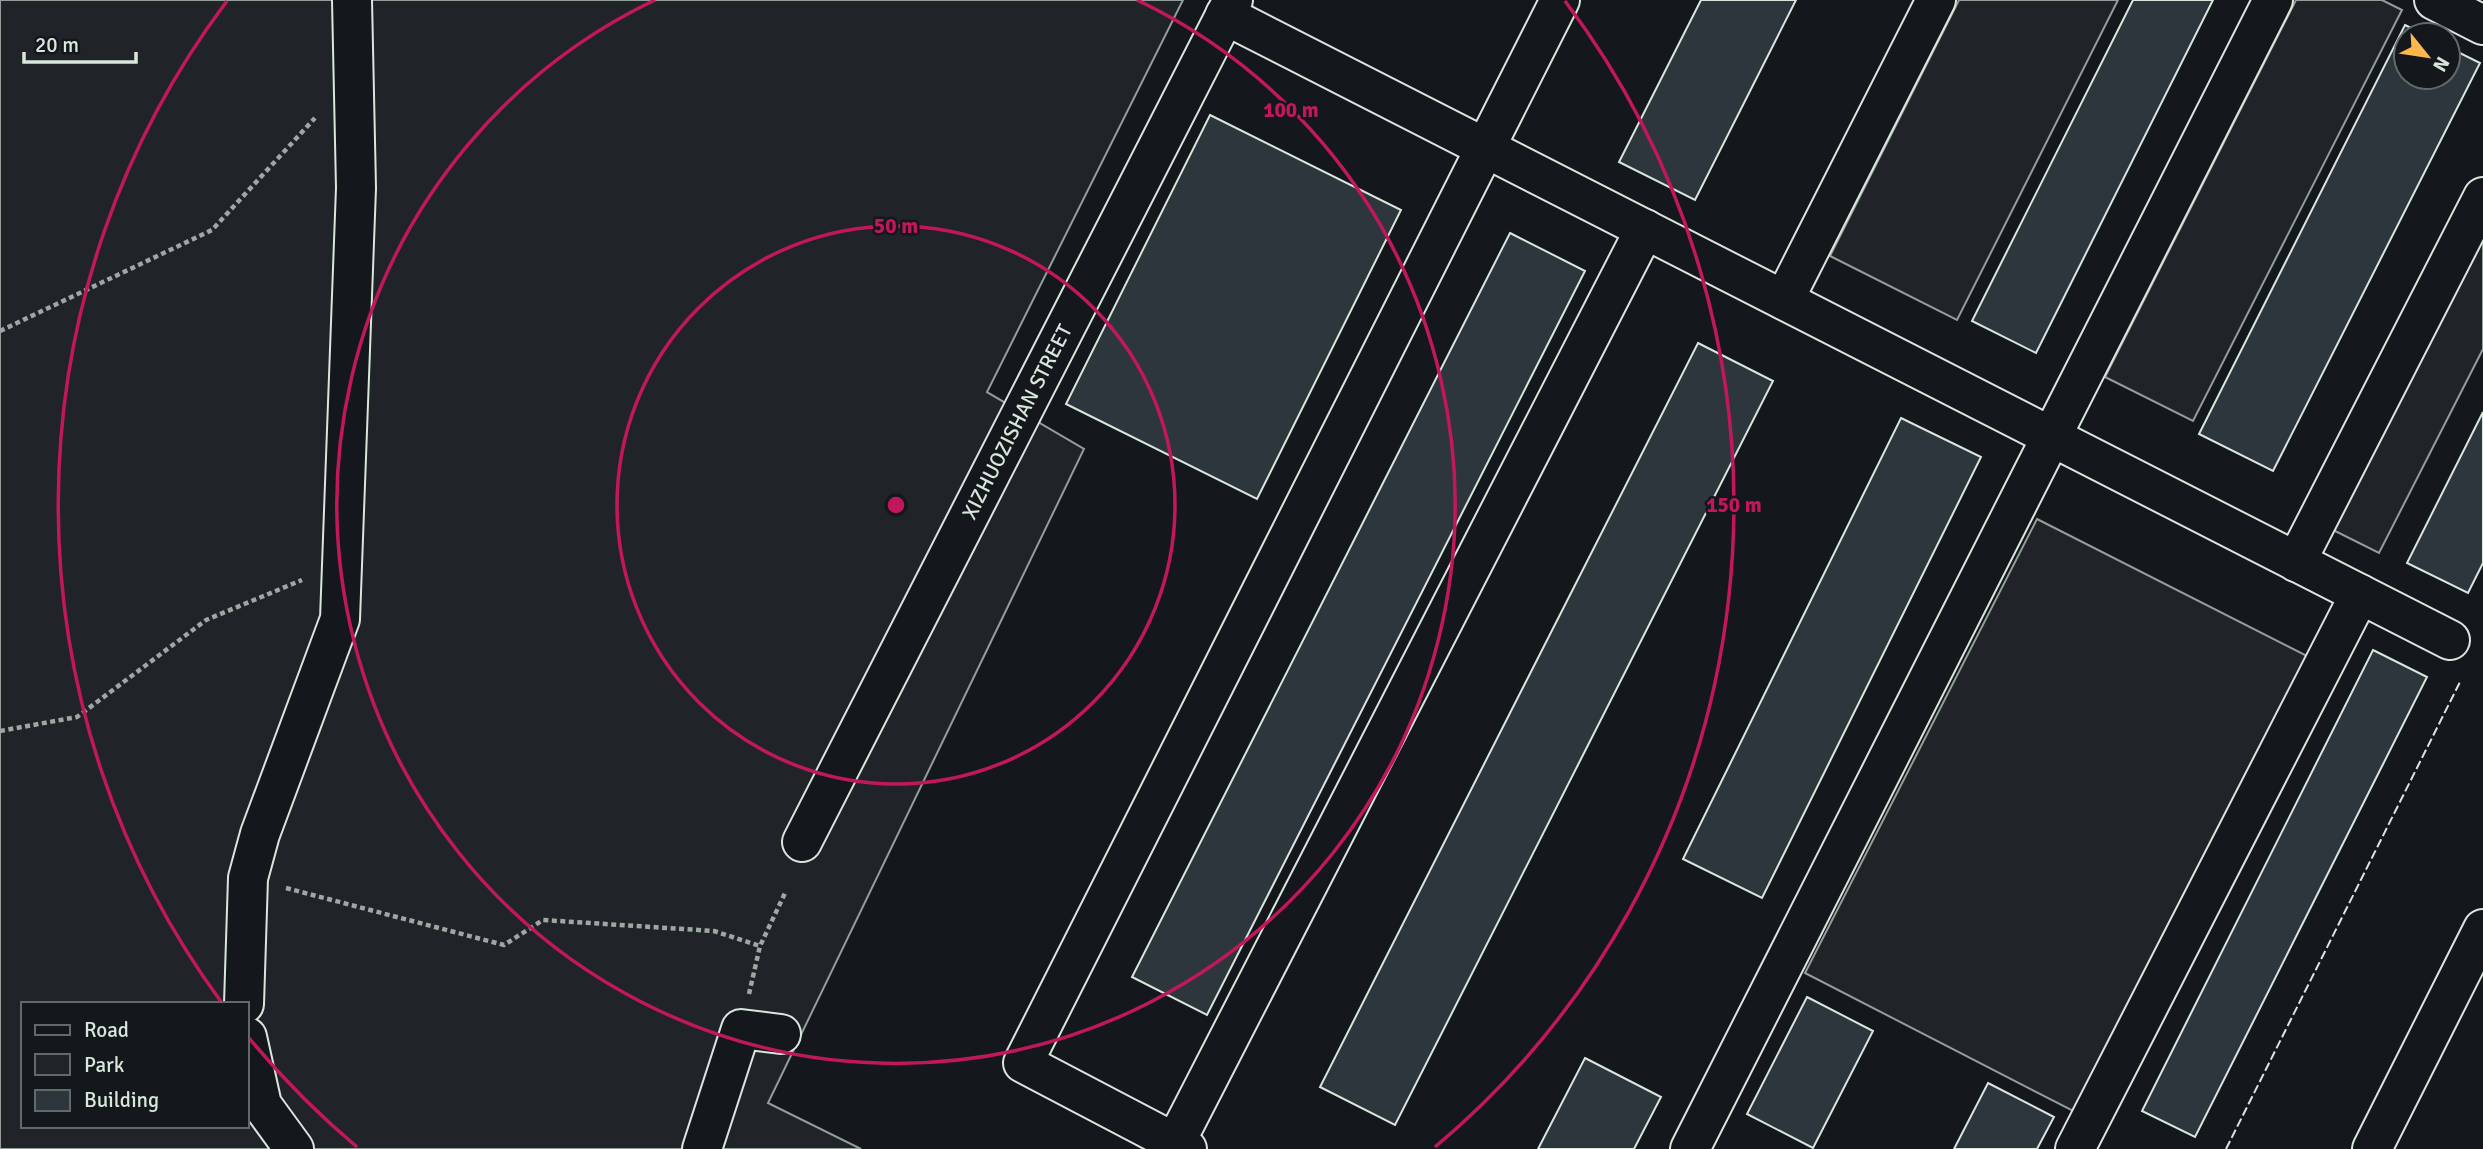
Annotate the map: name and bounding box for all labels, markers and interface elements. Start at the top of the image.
scale bar [24,21,136,65]
north arrow [2392,21,2462,91]
text: 20 m [35,32,79,58]
text: N [2427,52,2455,76]
text: 100 m [1263,97,1319,123]
text: 50 m [874,213,918,239]
street label: XIZHUOZISHAN STREET [956,319,1078,524]
text: 150 m [1706,492,1762,518]
centre of rings [884,493,908,517]
legend [21,1002,248,1128]
text: Road [84,1017,129,1043]
text: Park [84,1052,125,1078]
text: Building [84,1087,159,1113]

